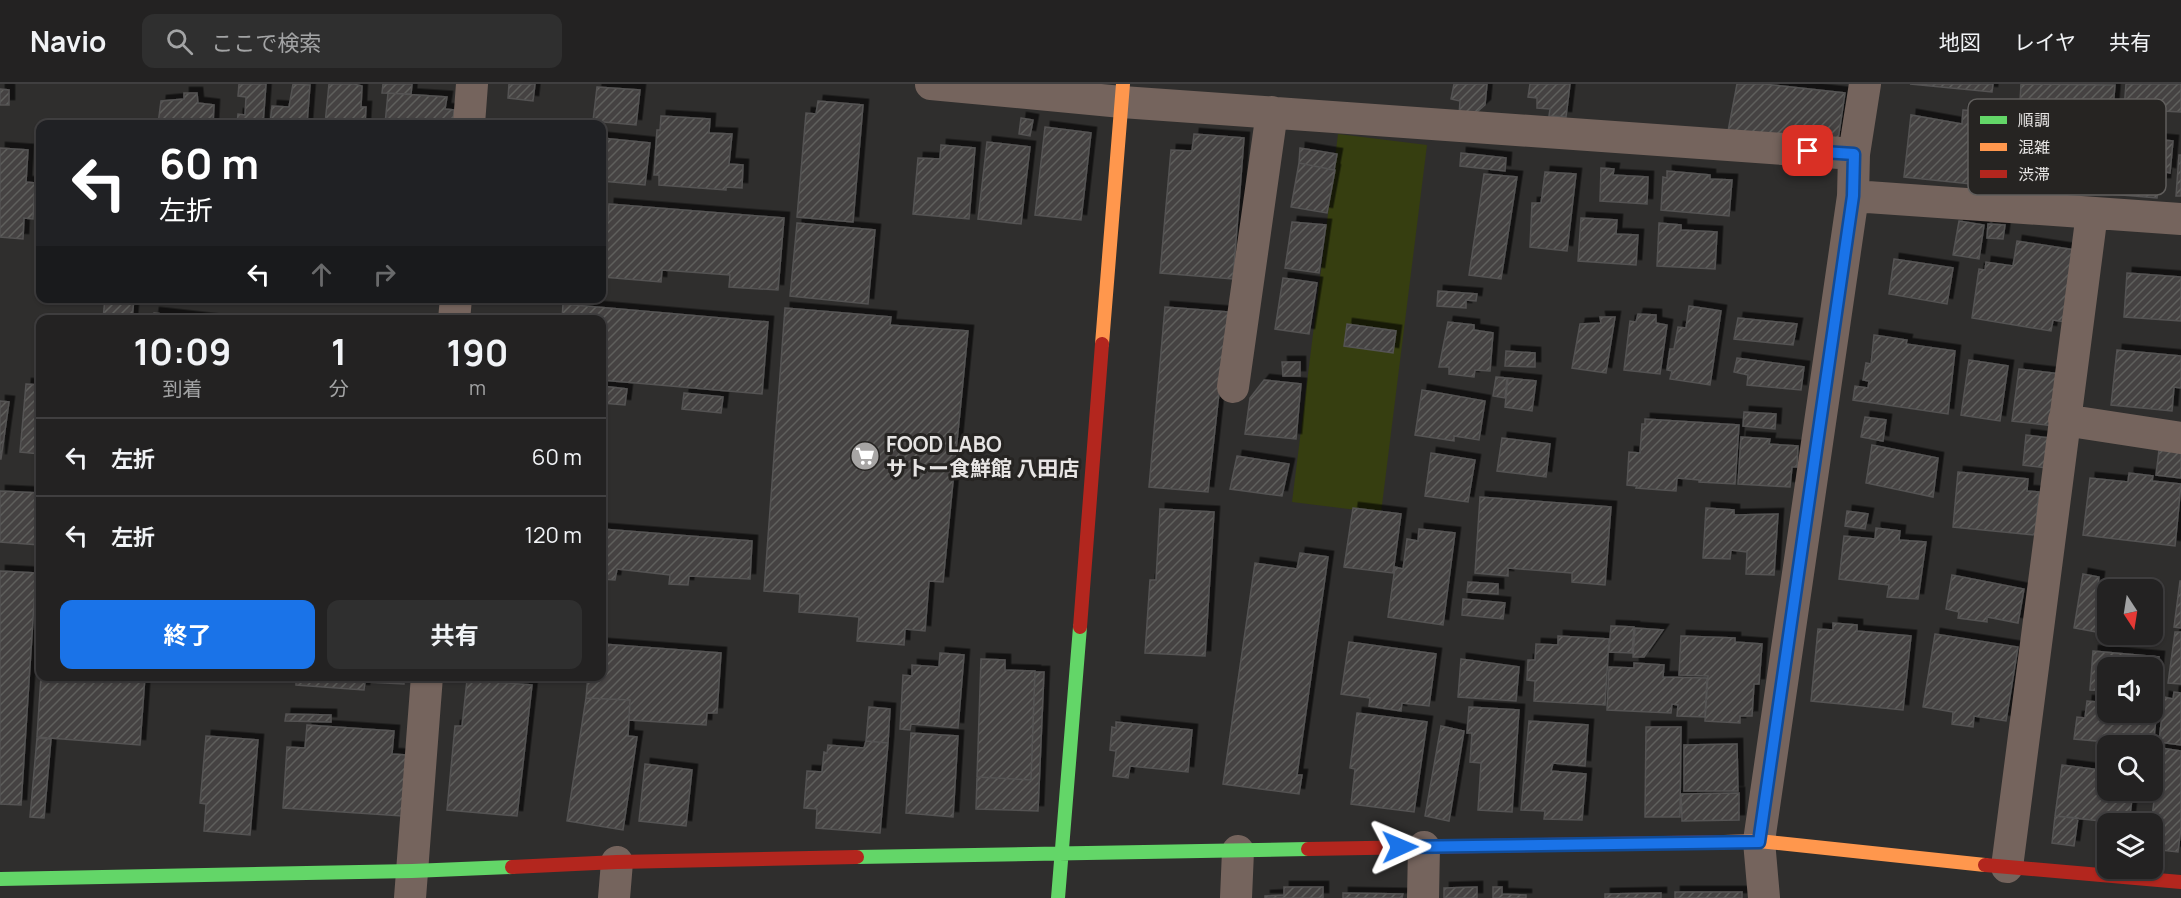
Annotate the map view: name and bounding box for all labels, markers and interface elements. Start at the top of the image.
search box [142,14,562,68]
text: Navio [30,22,106,60]
icon: search [163,25,196,58]
text: ここで検索 [211,28,321,58]
text: 地図 [1939,28,1981,56]
text: レイヤ [2014,28,2076,56]
text: 共有 [2109,28,2151,56]
legend [1968,99,2166,195]
text: 順調 [2018,109,2050,131]
pin [1782,125,1833,176]
text: 60 m [159,134,259,192]
icon: arrive [1791,134,1824,167]
text: 混雑 [2018,136,2050,158]
icon: left [60,144,138,222]
text: 渋滞 [2018,163,2050,185]
text: 左折 [159,191,213,228]
icon: left [242,258,275,291]
icon: ahead [305,258,338,291]
icon: right [368,258,401,291]
text: 10:09 [134,327,231,376]
text: 1 [331,327,347,376]
text: 190 [447,328,508,377]
text: m [469,374,486,401]
text: 到着 [162,375,202,402]
text: 分 [329,375,349,402]
place label: FOOD LABO サトー食鮮館 八田店 [886,430,1079,482]
supermarket icon: FOOD LABO サトー食鮮館 八田店 [849,440,881,472]
icon: left [60,441,93,474]
text: 60 m [532,442,582,472]
text: 左折 [111,444,155,474]
icon: left [60,519,93,552]
text: 120 m [524,520,582,550]
text: 左折 [111,522,155,552]
north arrow [2097,579,2163,645]
map controls [2097,579,2163,879]
button: 終了 [60,600,315,669]
button: 共有 [327,600,582,669]
button: sound [2097,657,2163,723]
button: search [2097,735,2163,801]
button: layers [2097,813,2163,879]
position arrow [1368,815,1432,879]

